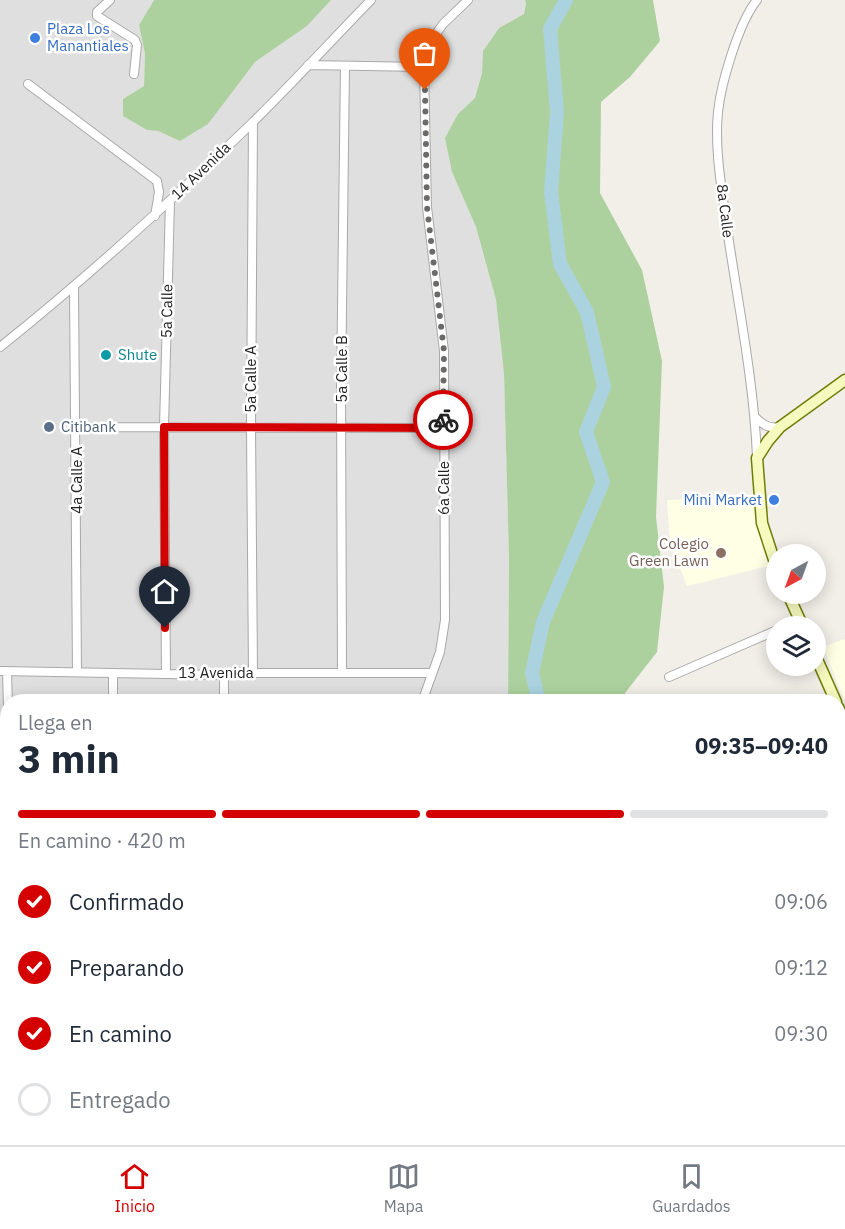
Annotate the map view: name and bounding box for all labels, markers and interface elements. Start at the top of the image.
place label: Plaza Los Manantiales [47,19,129,55]
pin [399,28,450,90]
marker: Plaza Los Manantiales [28,31,42,45]
icon: bag [408,37,441,70]
street label: 14 Avenida [167,138,234,204]
street label: 8a Calle [713,183,738,239]
street label: 5a Calle [157,284,176,338]
street label: 5a Calle B [332,335,351,403]
place label: Shute [118,345,157,364]
street label: 5a Calle A [241,345,260,413]
marker: Shute [99,348,113,362]
courier [413,390,473,450]
icon: bike [427,404,460,437]
place label: Citibank [61,417,116,436]
marker: Citibank [42,420,56,434]
street label: 4a Calle A [67,446,86,514]
street label: 6a Calle [434,461,453,515]
place label: Mini Market [683,490,762,509]
marker: Mini Market [767,493,781,507]
place label: Colegio Green Lawn [629,534,709,570]
north arrow [766,544,826,604]
map controls [766,544,826,676]
marker: Colegio Green Lawn [714,546,728,560]
pin [139,566,190,628]
icon: home [148,575,181,608]
button: layers [766,616,826,676]
street label: 13 Avenida [178,663,254,682]
text: Llega en [18,709,93,736]
text: 09:35–09:40 [695,731,828,760]
text: 3 min [18,733,120,784]
text: En camino · 420 m [18,827,186,854]
icon: check [18,885,51,918]
text: Confirmado [69,887,184,916]
text: 09:06 [774,888,828,915]
icon: check [18,951,51,984]
text: Preparando [69,953,184,982]
text: 09:12 [774,954,828,981]
icon: check [18,1017,51,1050]
text: En camino [69,1019,172,1048]
text: 09:30 [774,1020,828,1047]
text: Entregado [69,1085,170,1114]
tab: Inicio [114,1160,155,1216]
tab: Mapa [384,1160,423,1216]
tab: Guardados [652,1160,731,1216]

